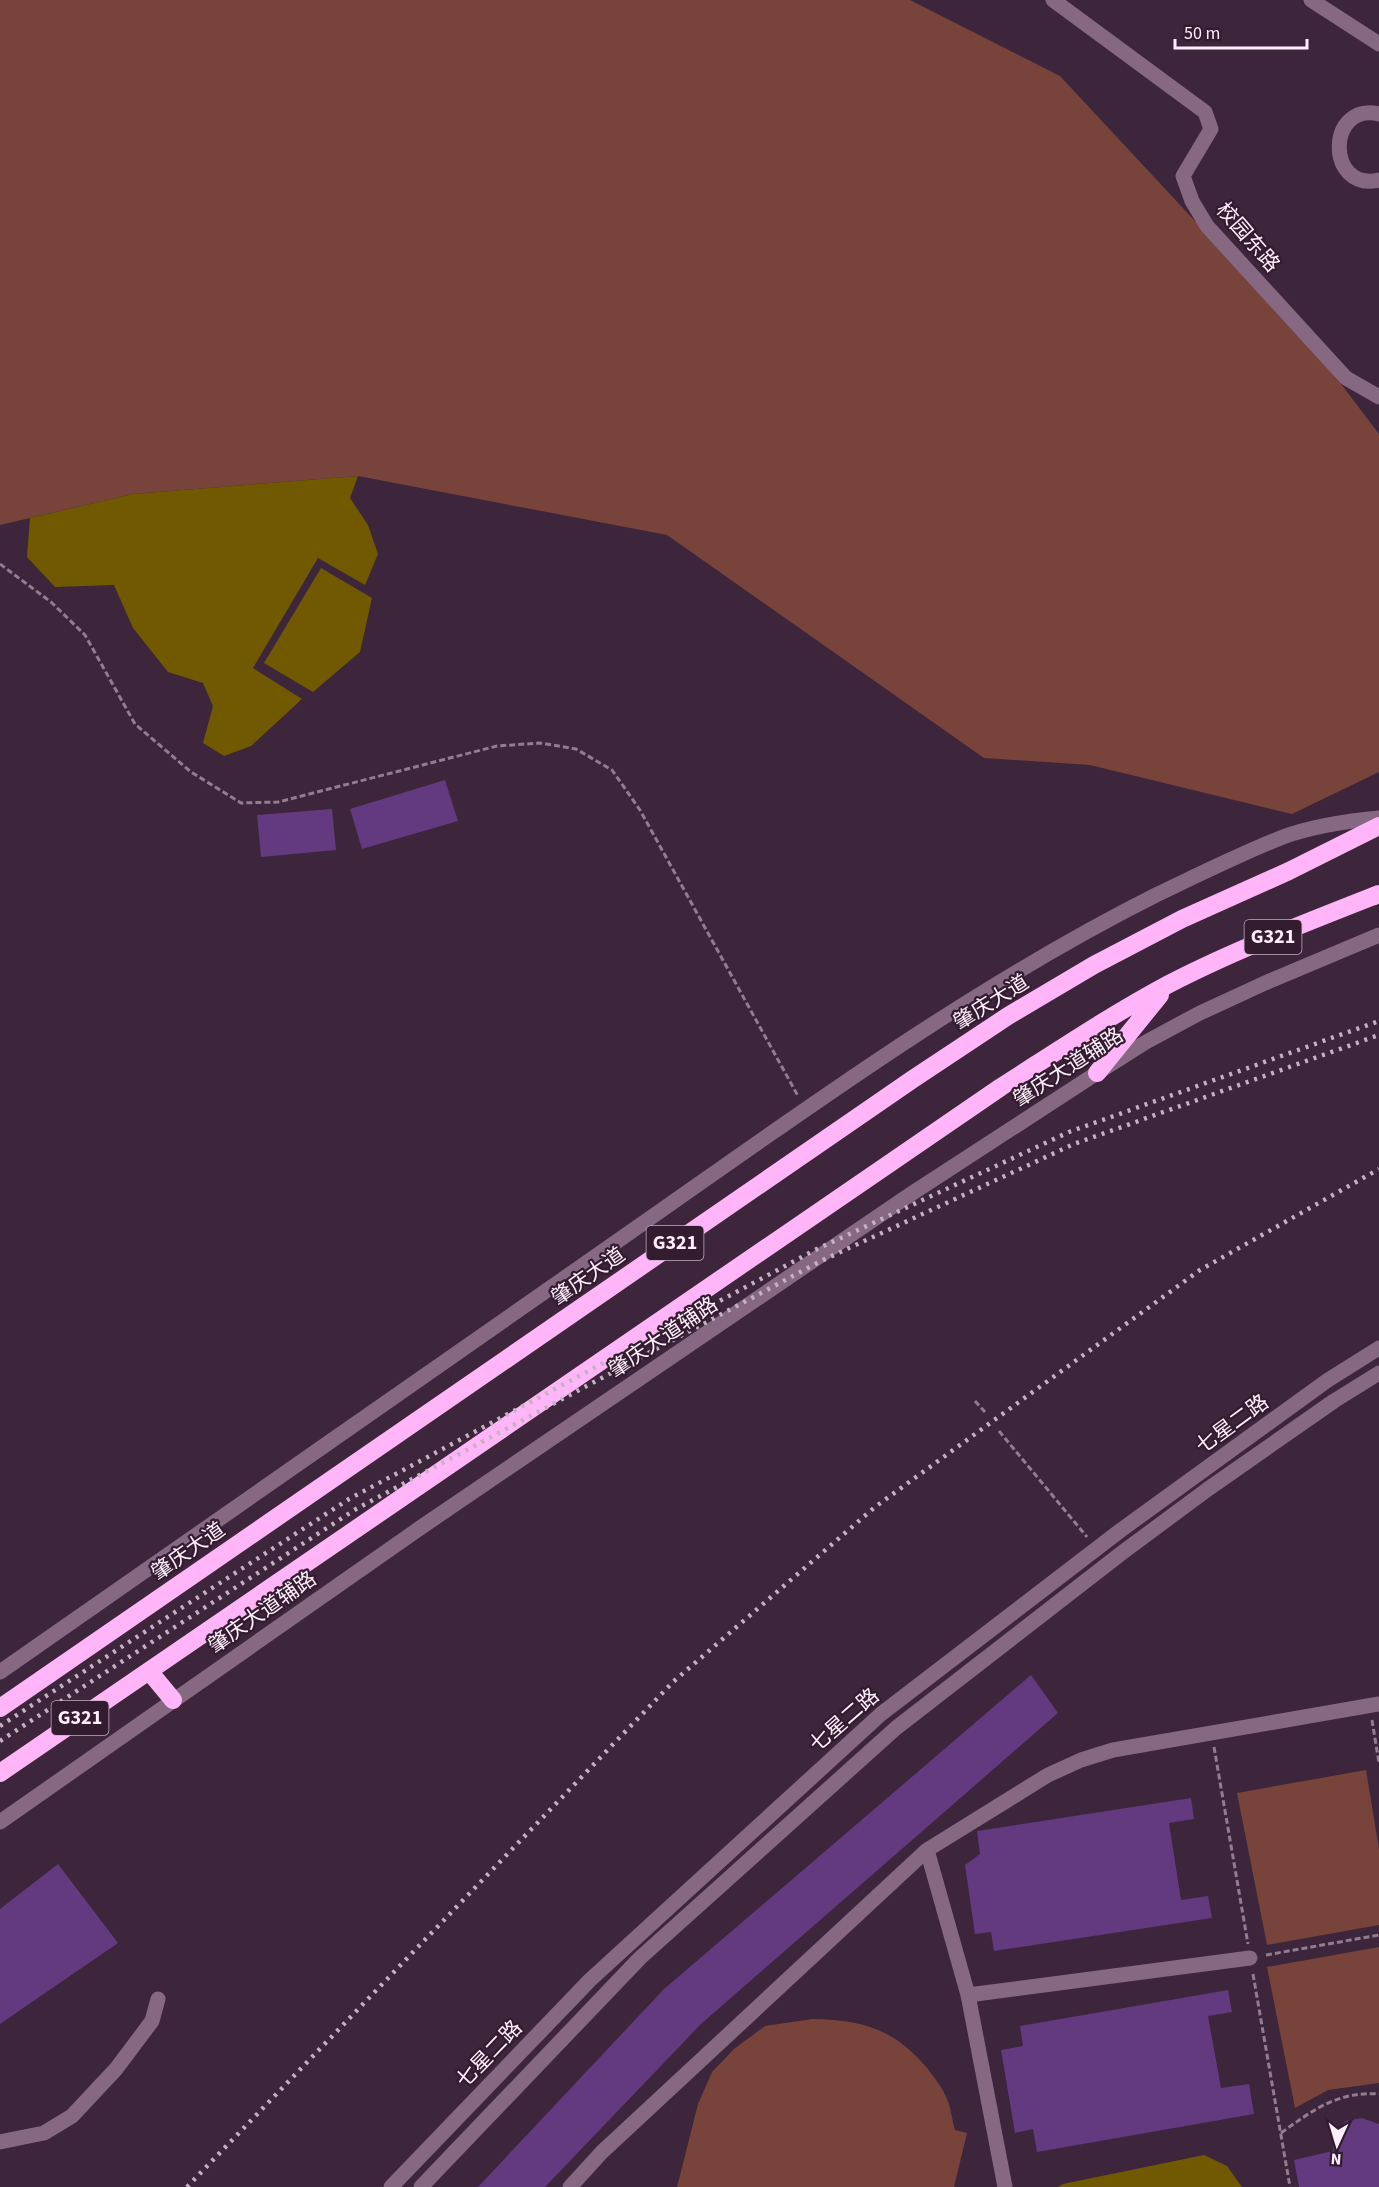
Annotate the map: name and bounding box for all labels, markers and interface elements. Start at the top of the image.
scale bar [1175,12,1307,50]
text: 50 m [1184,21,1220,46]
street label: 校园东路 [1209,195,1287,279]
road number: G321 [1244,920,1302,954]
street label: 肇庆大道 [947,967,1035,1037]
street label: 肇庆大道辅路 [1007,1020,1129,1114]
road number: G321 [646,1226,704,1260]
street label: 肇庆大道 [545,1240,631,1312]
street label: 肇庆大道辅路 [602,1289,724,1385]
street label: 七星二路 [1189,1387,1275,1461]
street label: 肇庆大道 [145,1515,231,1587]
street label: 肇庆大道辅路 [202,1564,322,1660]
street label: 七星二路 [802,1681,886,1759]
road number: G321 [52,1701,109,1735]
street label: 七星二路 [449,2013,529,2095]
north arrow [1307,2115,1367,2175]
text: N [1330,2148,1342,2170]

